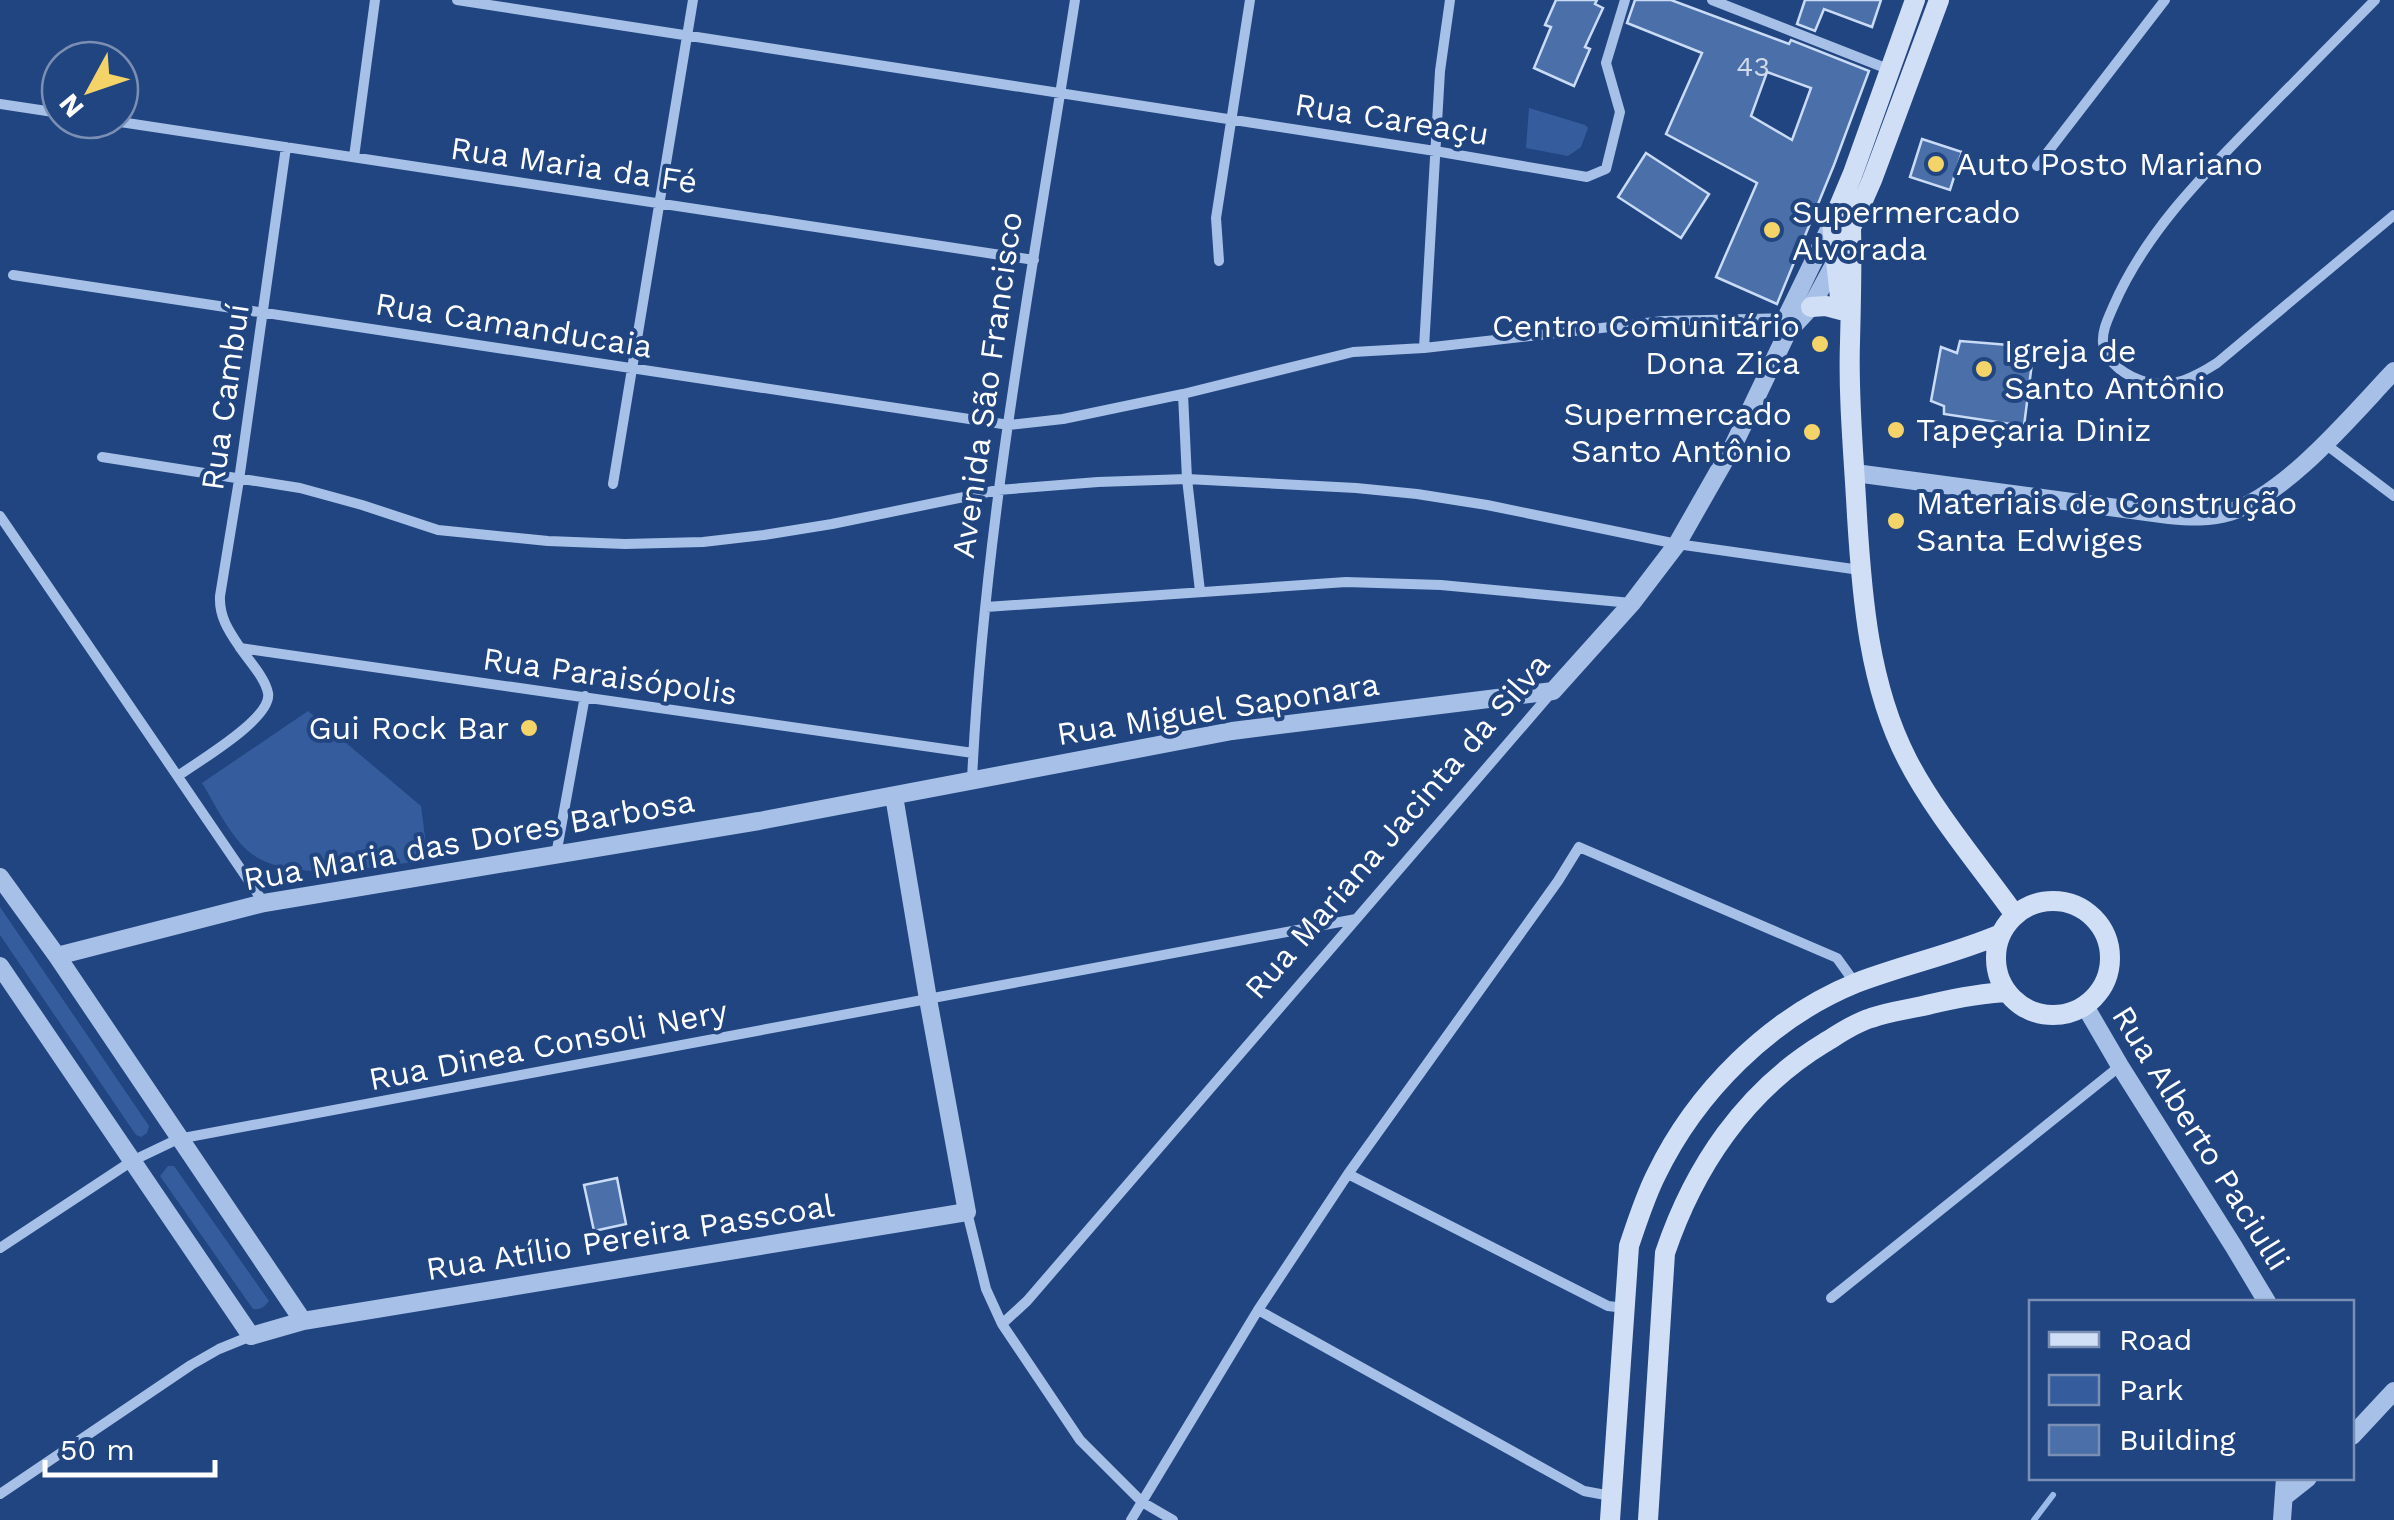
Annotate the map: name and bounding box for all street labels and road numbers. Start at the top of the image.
street label: Rua Careaçu [1292,85,1492,153]
street label: Rua Maria da Fé [448,129,700,201]
street label: Avenida São Francisco [944,209,1030,561]
street label: Rua Camanducaia [373,284,655,366]
street label: Rua Cambuí [193,301,257,493]
street label: Rua Paraisópolis [480,639,740,713]
street label: Rua Mariana Jacinta da Silva [1237,646,1557,1006]
street label: Rua Miguel Saponara [1054,665,1382,753]
street label: Rua Maria das Dores Barbosa [240,782,698,898]
street label: Rua Dinea Consoli Nery [365,991,731,1098]
street label: Rua Alberto Paciulli [2104,999,2298,1277]
street label: Rua Atílio Pereira Passcoal [423,1186,837,1288]

